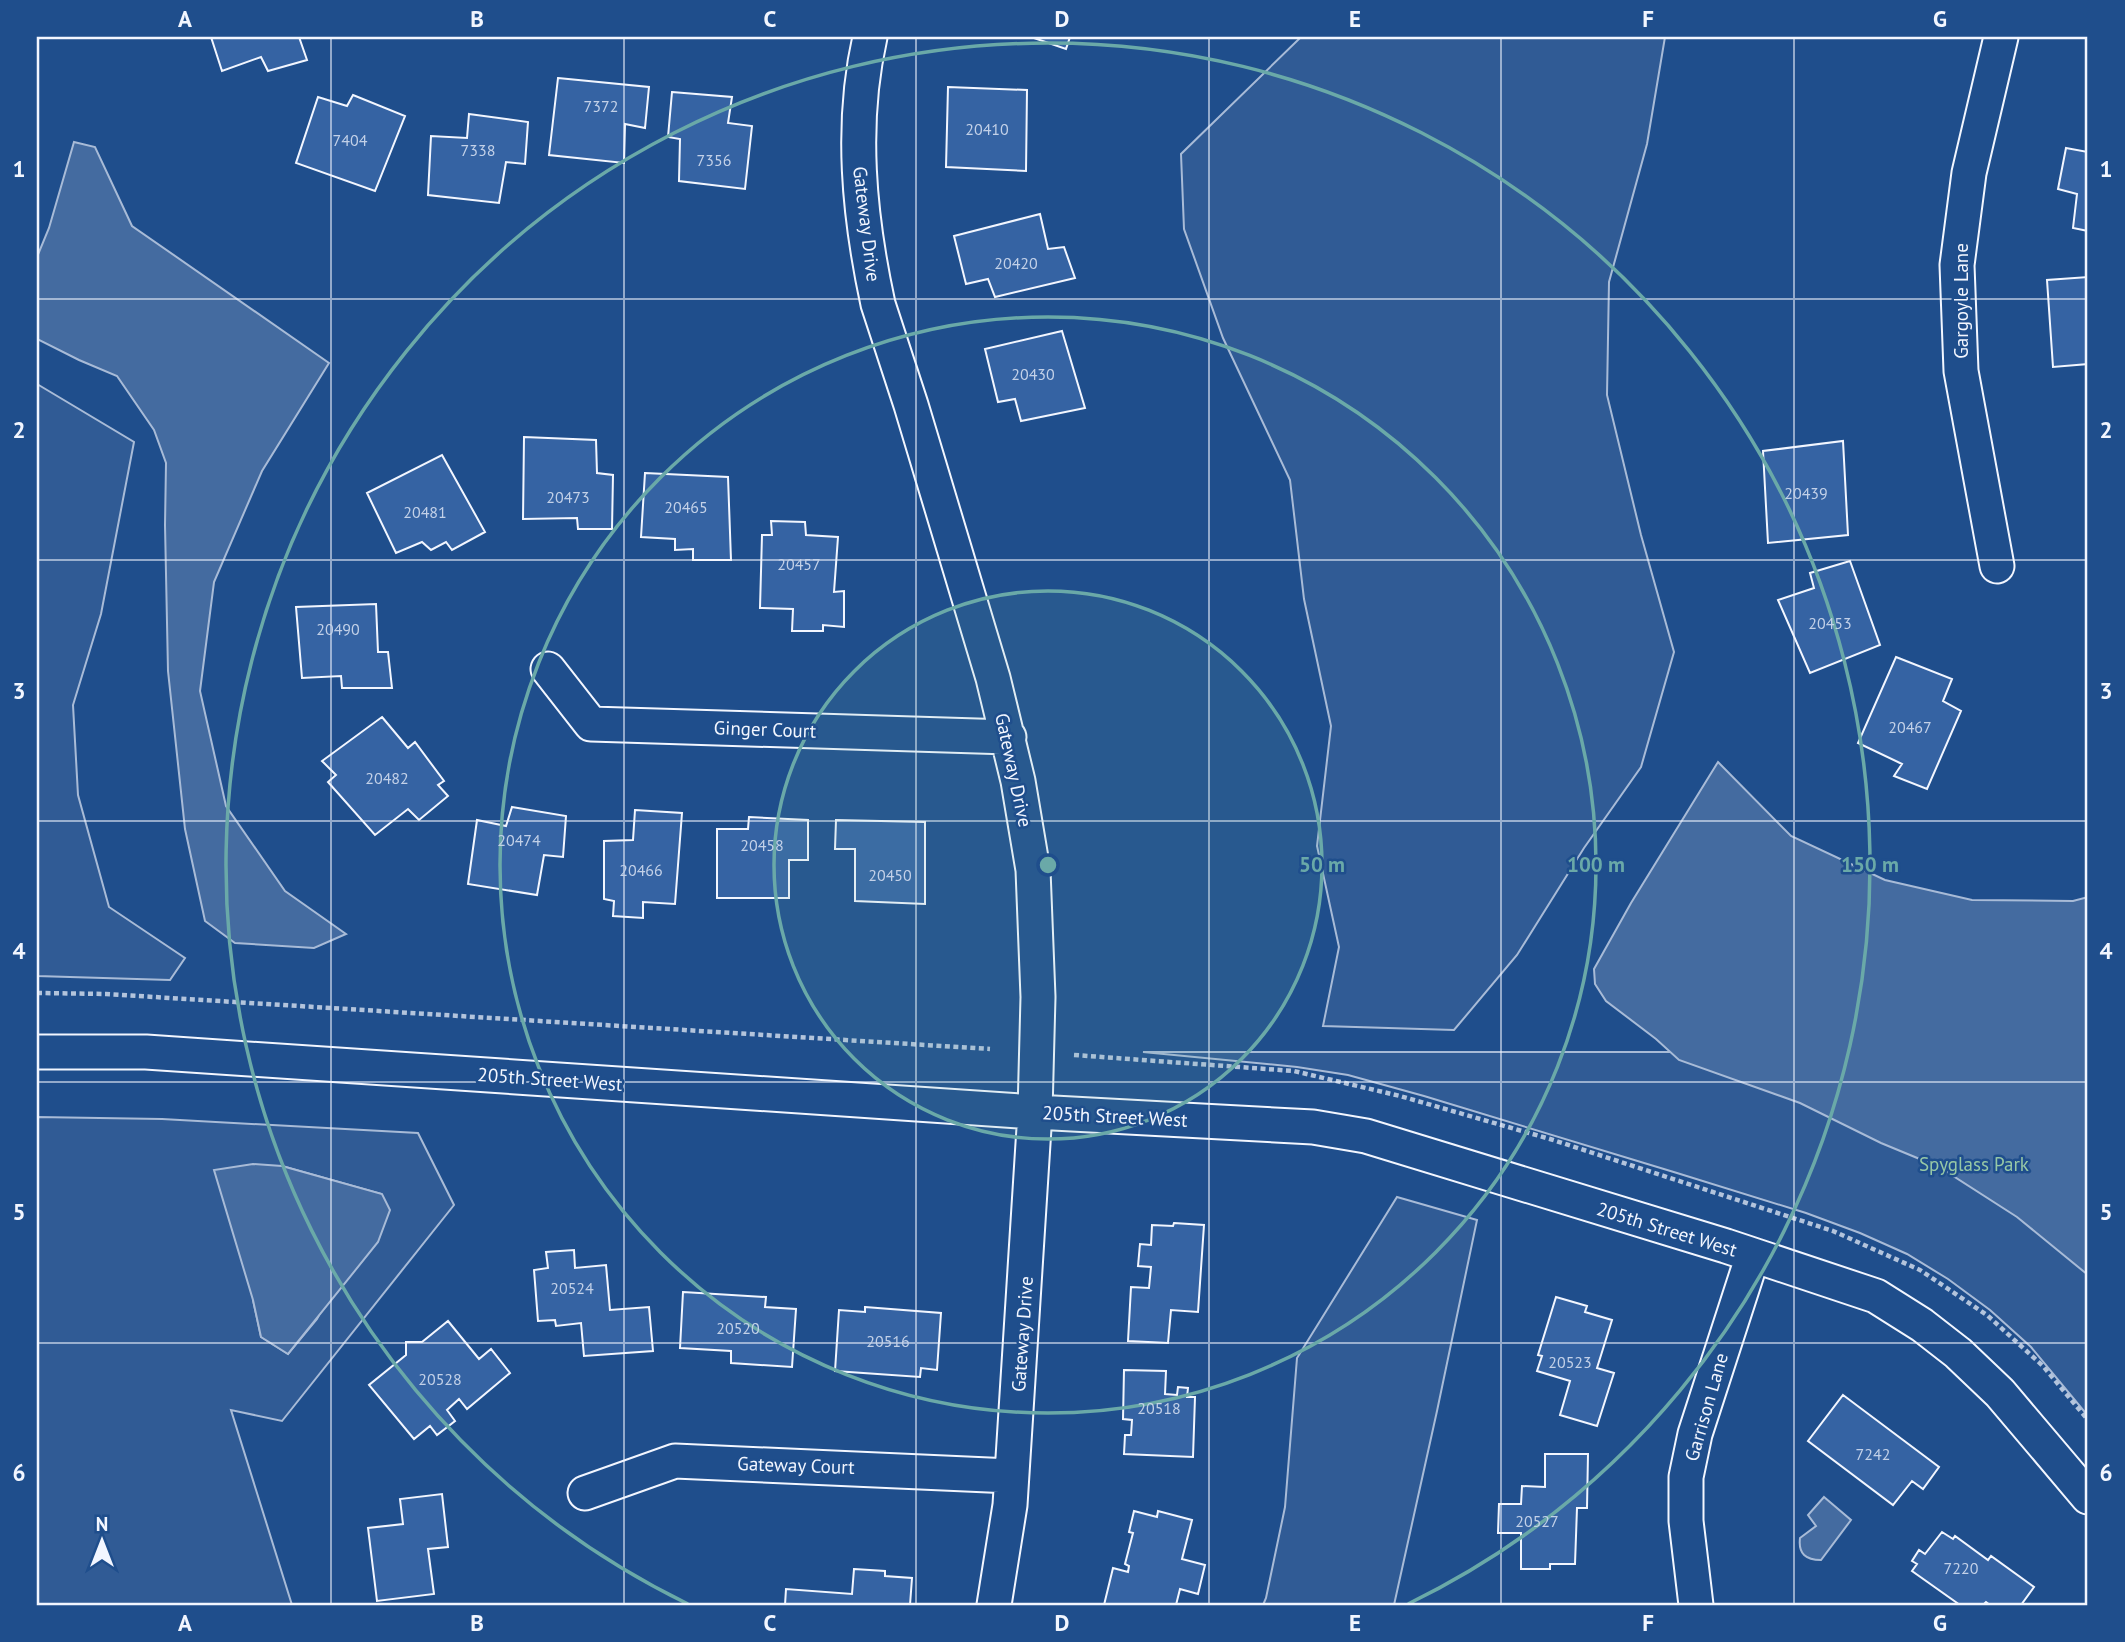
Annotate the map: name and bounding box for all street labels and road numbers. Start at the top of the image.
street label: Gateway Drive [848,165,886,283]
street label: Gargoyle Lane [1949,243,1973,359]
street label: Gateway Drive [990,711,1038,829]
street label: Ginger Court [713,715,817,743]
street label: 205th Street West [477,1062,624,1096]
street label: 205th Street West [1042,1100,1189,1132]
street label: 205th Street West [1594,1196,1740,1262]
street label: Gateway Drive [1006,1275,1038,1393]
street label: Garrison Lane [1679,1350,1733,1464]
street label: Gateway Court [737,1451,856,1479]

